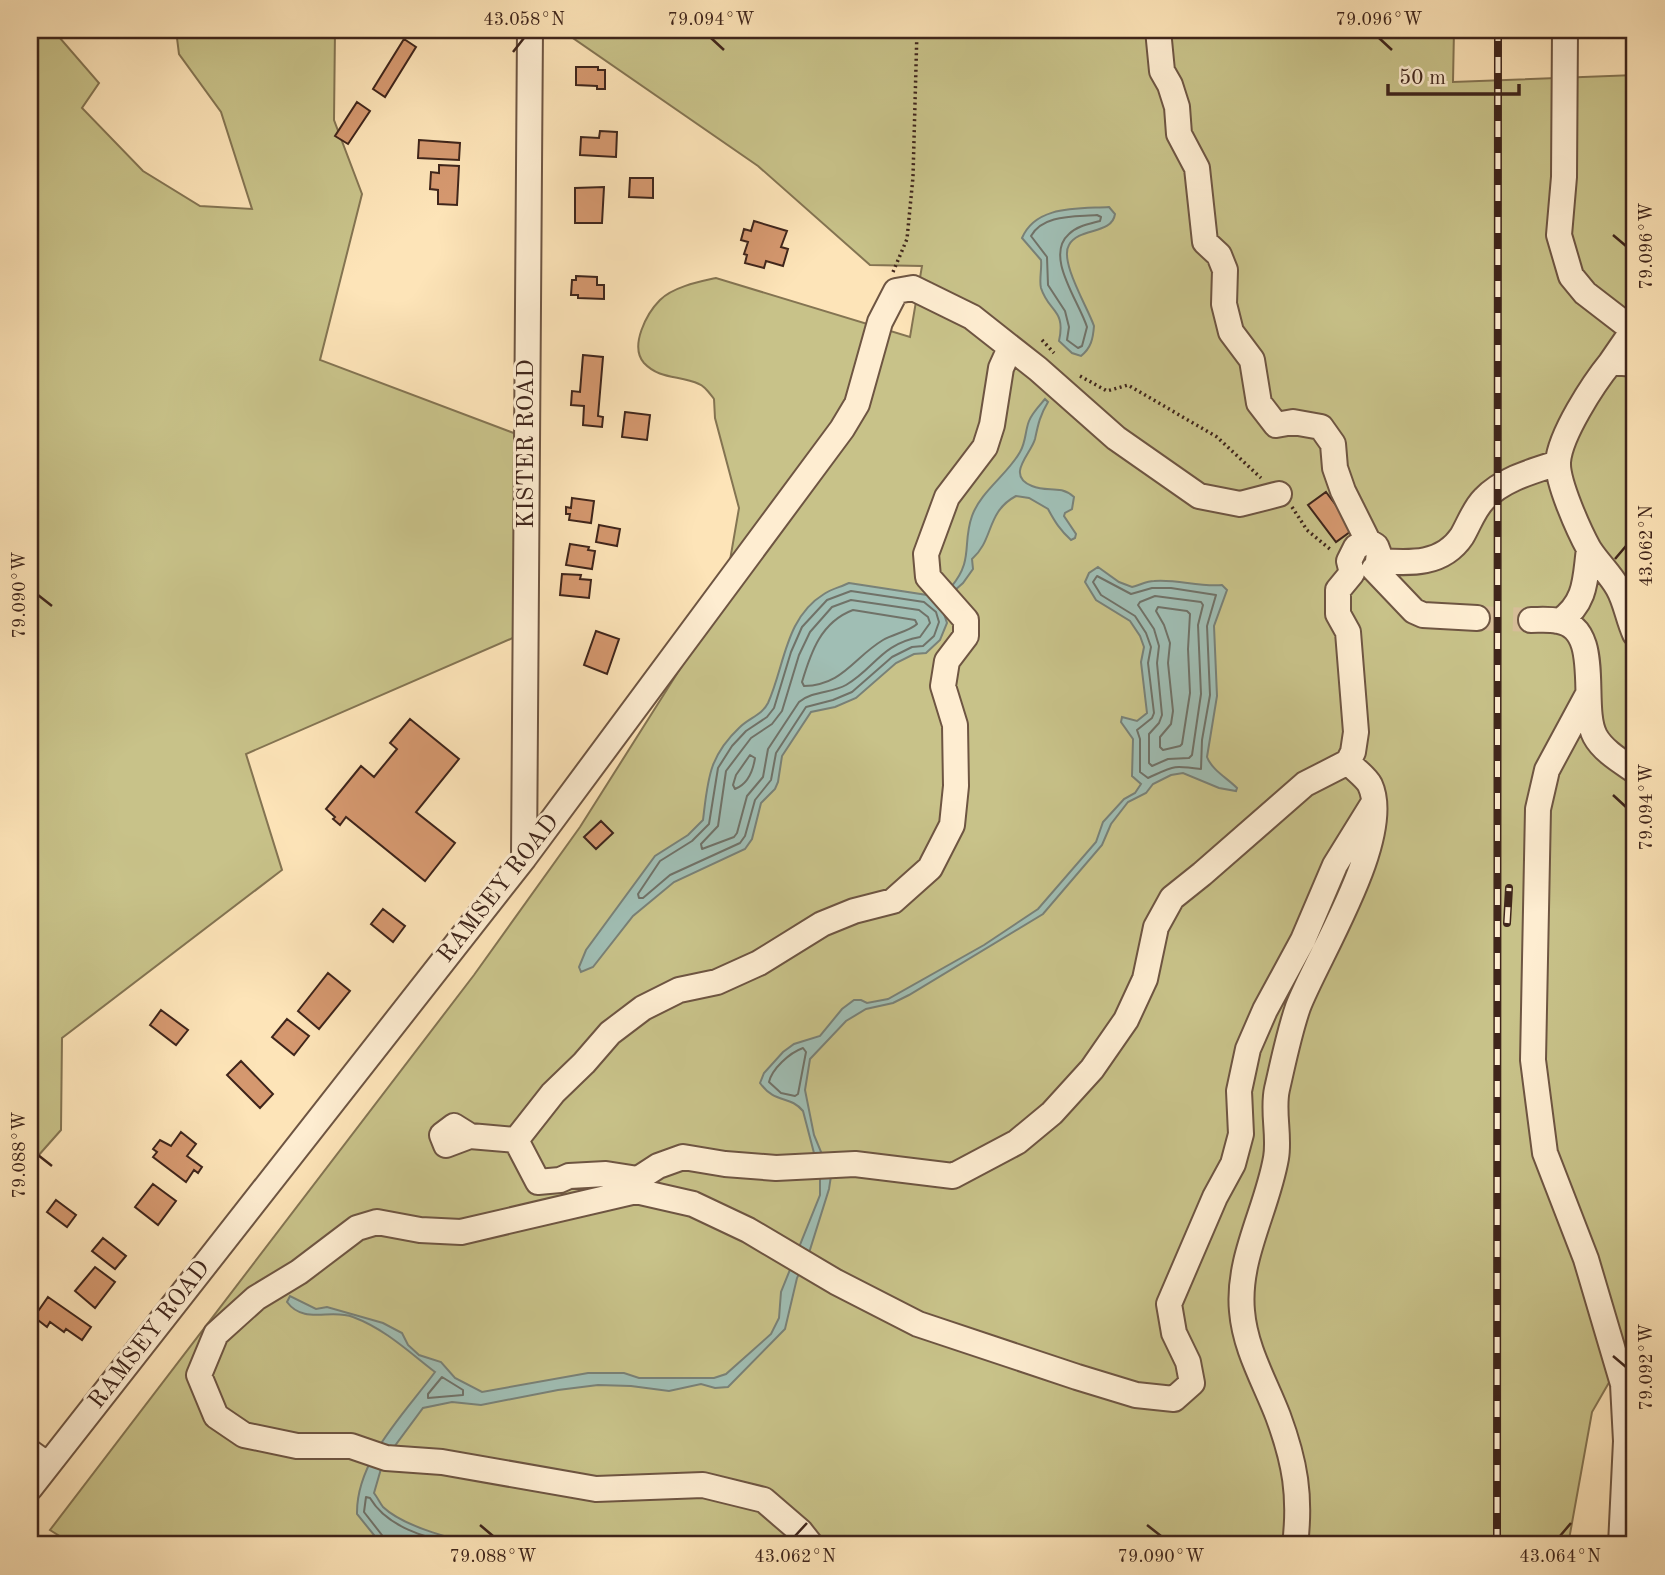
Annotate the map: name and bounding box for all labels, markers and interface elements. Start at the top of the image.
text: 43.058°N [483,11,565,29]
text: 79.094°W [668,11,754,29]
text: 79.096°W [1336,11,1422,29]
scale bar [1388,52,1520,96]
text: 50 m [1399,68,1446,89]
text: 79.096°W [1638,203,1656,289]
street label: KISTER ROAD [515,359,539,529]
text: 43.062°N [1638,505,1656,587]
text: 79.090°W [11,552,29,638]
text: 79.094°W [1638,764,1656,850]
street label: RAMSEY ROAD [434,810,564,968]
text: 79.088°W [11,1112,29,1198]
street label: RAMSEY ROAD [85,1256,215,1414]
text: 79.092°W [1638,1324,1656,1410]
text: 79.088°W [450,1548,536,1566]
text: 43.062°N [754,1548,836,1566]
text: 79.090°W [1118,1548,1204,1566]
text: 43.064°N [1519,1548,1601,1566]

